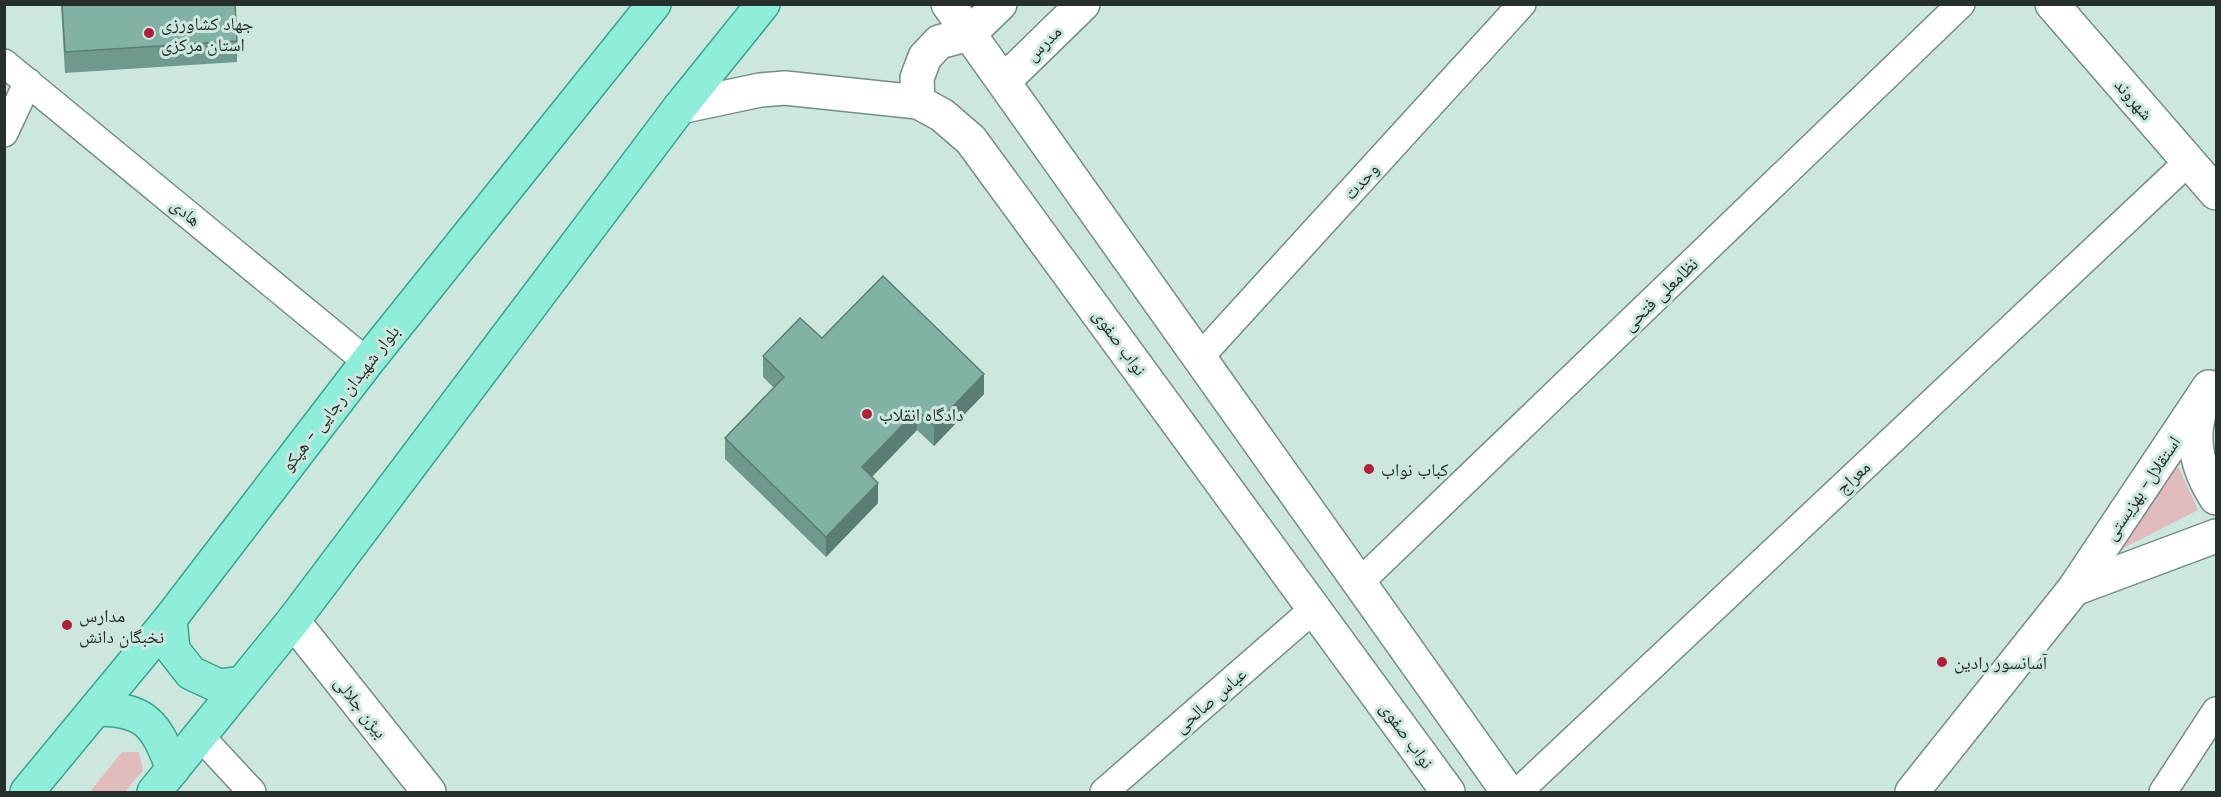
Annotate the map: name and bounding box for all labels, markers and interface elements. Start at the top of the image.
place label: جهاد کشاورزی استان مرکزی [161,12,253,56]
street label: مدرس [1020,20,1066,66]
marker: جهاد کشاورزی استان مرکزی [142,26,156,40]
street label: شهروند [2110,73,2158,125]
street label: وحدت [1338,158,1384,204]
street label: هادی [166,193,206,231]
street label: نظامعلی فتحی [1617,252,1703,336]
street label: نواب صفوی [1088,304,1152,380]
street label: بلوار شهیدان رجایی - هپکو [276,320,404,476]
place label: دادگاه انقلاب [879,403,963,426]
marker: دادگاه انقلاب [860,407,874,421]
street label: استقلال- بهزیستی [2099,431,2185,545]
street label: معراج [1831,455,1876,499]
place label: کباب نواب [1381,458,1449,481]
marker: کباب نواب [1362,462,1376,476]
place label: مدارس نخبگان دانش [79,604,164,648]
marker: مدارس نخبگان دانش [60,618,74,632]
place label: آسانسور رادین [1954,651,2047,674]
marker: آسانسور رادین [1935,655,1949,669]
street label: عباس صالحی [1169,662,1251,738]
street label: بیژن جلالی [330,671,392,743]
street label: نواب صفوی [1375,697,1439,773]

